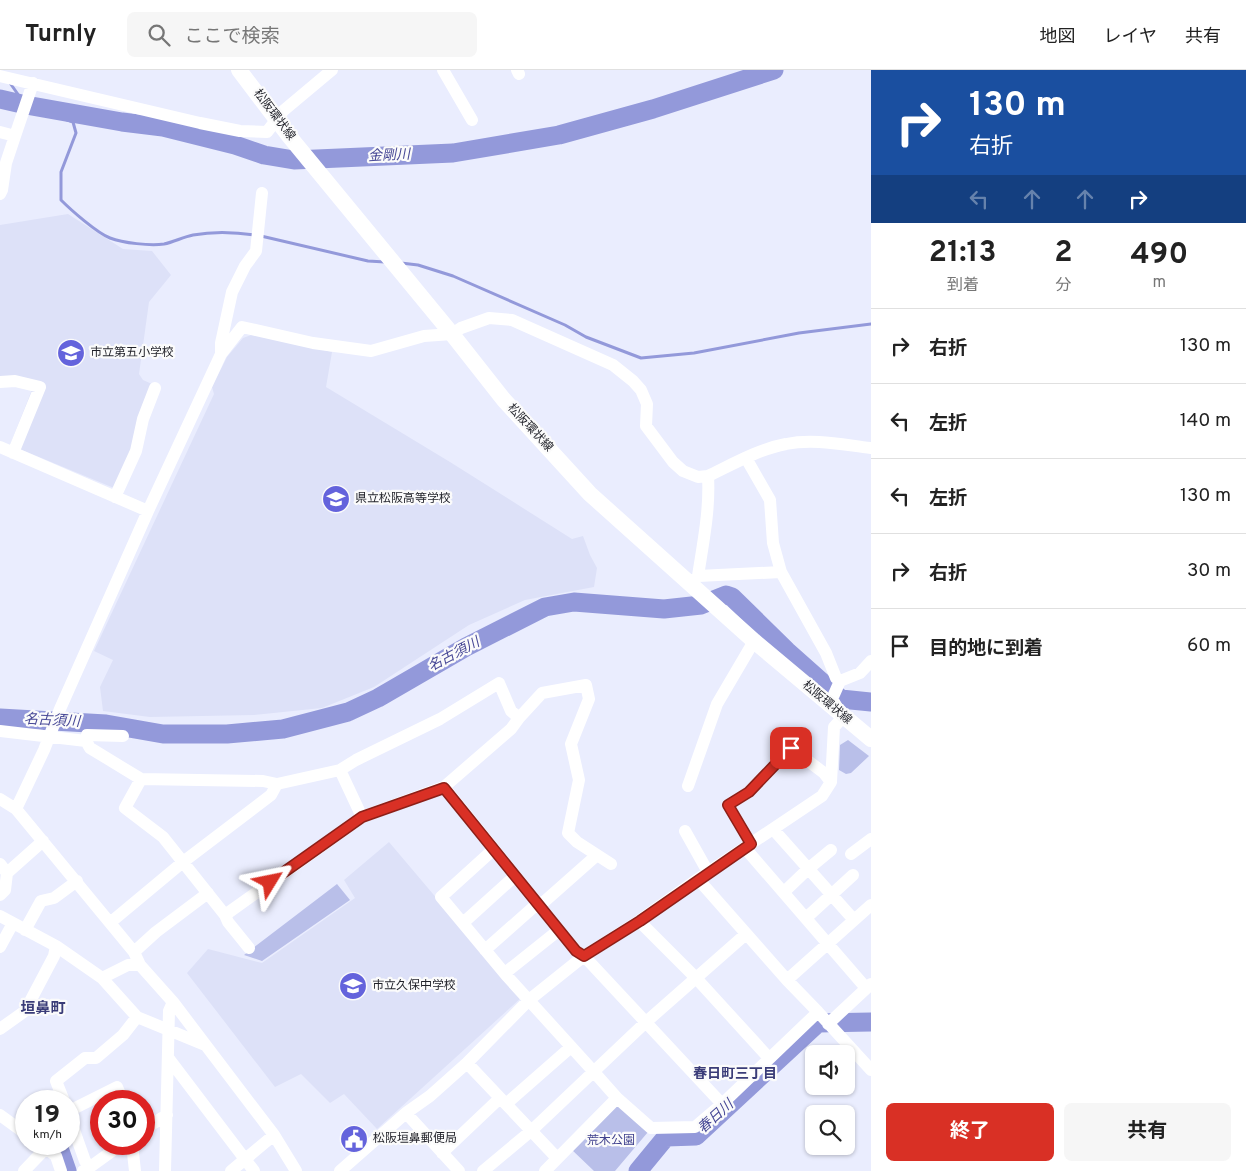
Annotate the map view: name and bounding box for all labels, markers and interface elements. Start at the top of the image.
search box [127,12,477,57]
text: Turnly [25,20,97,50]
icon: search [145,21,173,49]
text: ここで検索 [185,25,280,49]
text: 地図 [1040,26,1076,49]
text: レイヤ [1104,26,1157,49]
text: 共有 [1185,26,1221,49]
text: 130 m [969,84,1066,128]
street label: 松阪環状線 [250,86,298,144]
icon: right [886,90,951,155]
text: 右折 [969,134,1013,161]
water label: 金剛川 [368,146,412,166]
icon: left [965,185,993,213]
icon: ahead [1018,185,1046,213]
icon: ahead [1071,185,1099,213]
icon: right [1124,185,1152,213]
text: 21:13 [929,235,996,272]
text: 2 [1054,235,1073,272]
text: 490 [1131,237,1188,274]
text: m [1153,273,1166,293]
text: 到着 [947,276,979,296]
text: 分 [1056,276,1072,296]
icon: right [886,332,914,360]
text: 130 m [1180,334,1231,358]
text: 右折 [929,337,967,361]
school or university icon: 市立第五小学校 [56,338,86,368]
place label: 市立第五小学校 [90,345,174,361]
street label: 松阪環状線 [504,401,556,455]
icon: left [886,407,914,435]
text: 140 m [1180,409,1231,433]
text: 左折 [929,412,967,436]
icon: left [886,482,914,510]
school or university icon: 県立松阪高等学校 [321,484,351,514]
text: 130 m [1180,484,1231,508]
text: 左折 [929,487,967,511]
place label: 県立松阪高等学校 [355,491,451,507]
icon: right [886,557,914,585]
text: 30 m [1187,559,1231,583]
text: 右折 [929,562,967,586]
icon: arrive [886,632,914,660]
water label: 名古須川 [425,633,484,676]
text: 60 m [1187,634,1231,658]
text: 目的地に到着 [929,637,1043,661]
street label: 松阪環状線 [799,678,855,728]
water label: 名古須川 [24,711,82,731]
pin [770,727,812,769]
icon: arrive [777,734,805,762]
position arrow [243,855,295,907]
school or university icon: 市立久保中学校 [338,971,368,1001]
place label: 市立久保中学校 [372,978,456,994]
district label: 垣鼻町 [20,999,66,1019]
map controls [805,1045,855,1155]
button: sound [805,1045,855,1095]
district label: 春日町三丁目 [693,1066,777,1083]
speed limit sign: 30 [90,1090,155,1155]
water label: 春日川 [695,1095,739,1137]
text: 19 [35,1100,60,1132]
button: 終了 [886,1103,1054,1161]
button: 共有 [1064,1103,1231,1161]
button: search [805,1105,855,1155]
public building icon: 松阪垣鼻郵便局 [339,1124,369,1154]
text: km/h [33,1127,62,1143]
place label: 松阪垣鼻郵便局 [373,1131,457,1147]
park label: 荒木公園 [587,1133,635,1149]

